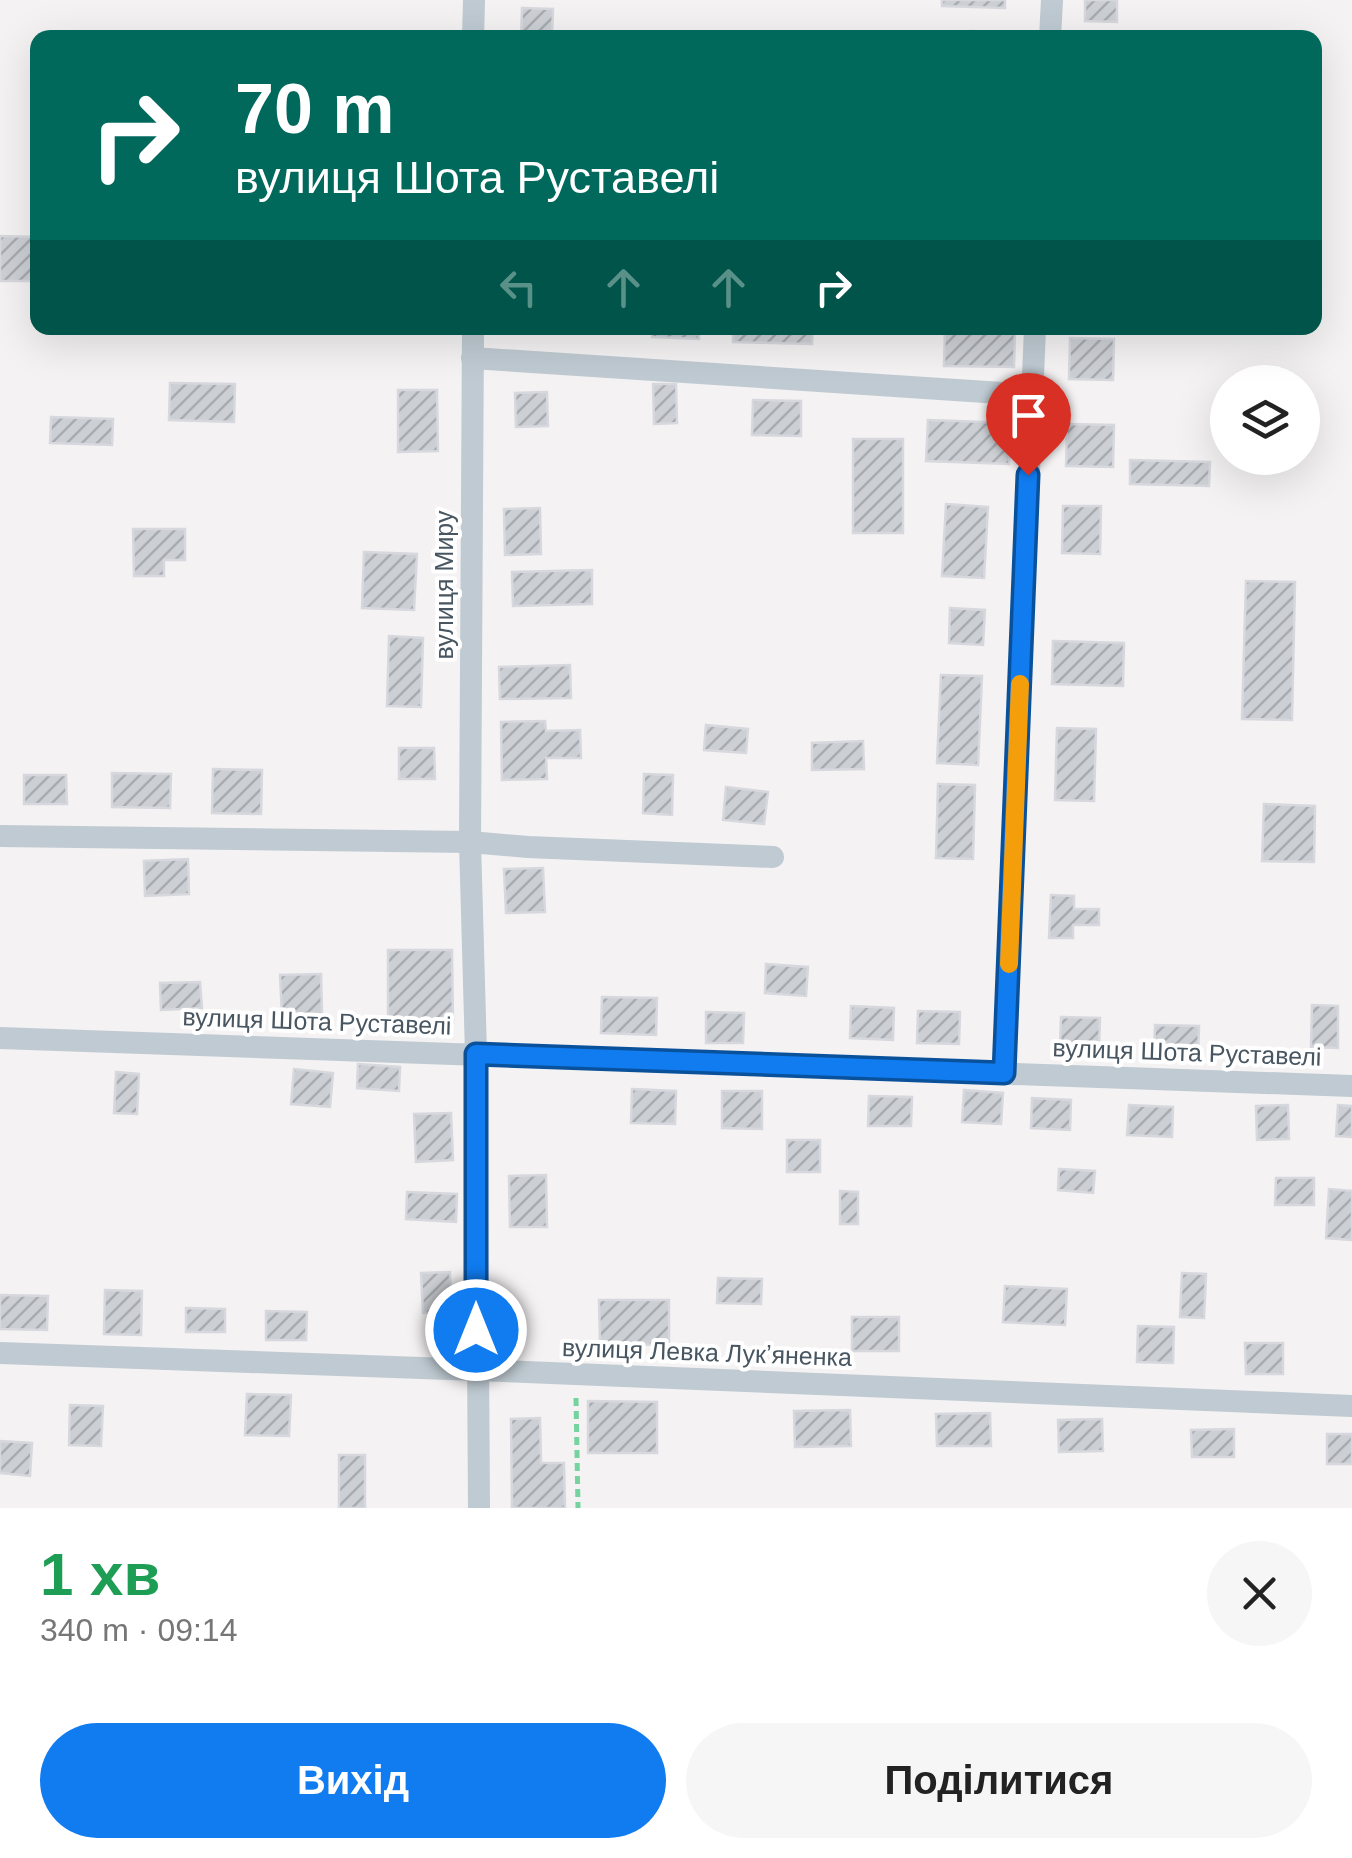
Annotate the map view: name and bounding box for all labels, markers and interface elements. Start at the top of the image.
icon: right [70,70,200,200]
text: 70 m [235,70,395,148]
text: вулиця Шота Руставелі [235,152,719,203]
icon: left [491,260,546,315]
icon: ahead [596,260,651,315]
icon: ahead [701,260,756,315]
icon: right [806,260,861,315]
map controls [1210,365,1320,475]
button: layers [1210,365,1320,475]
pin [986,373,1071,476]
icon: arrive [1001,388,1056,443]
street label: вулиця Миру [430,510,458,659]
street label: вулиця Шота Руставелі [182,1002,452,1040]
street label: вулиця Шота Руставелі [1052,1033,1322,1071]
position arrow [424,1278,528,1382]
street label: вулиця Левка Лукʼяненка [562,1333,853,1371]
text: 1 хв [40,1541,160,1608]
button: close [1207,1541,1312,1646]
text: 340 m · 09:14 [40,1612,237,1648]
button: Вихід [40,1723,666,1838]
button: Поділитися [686,1723,1312,1838]

